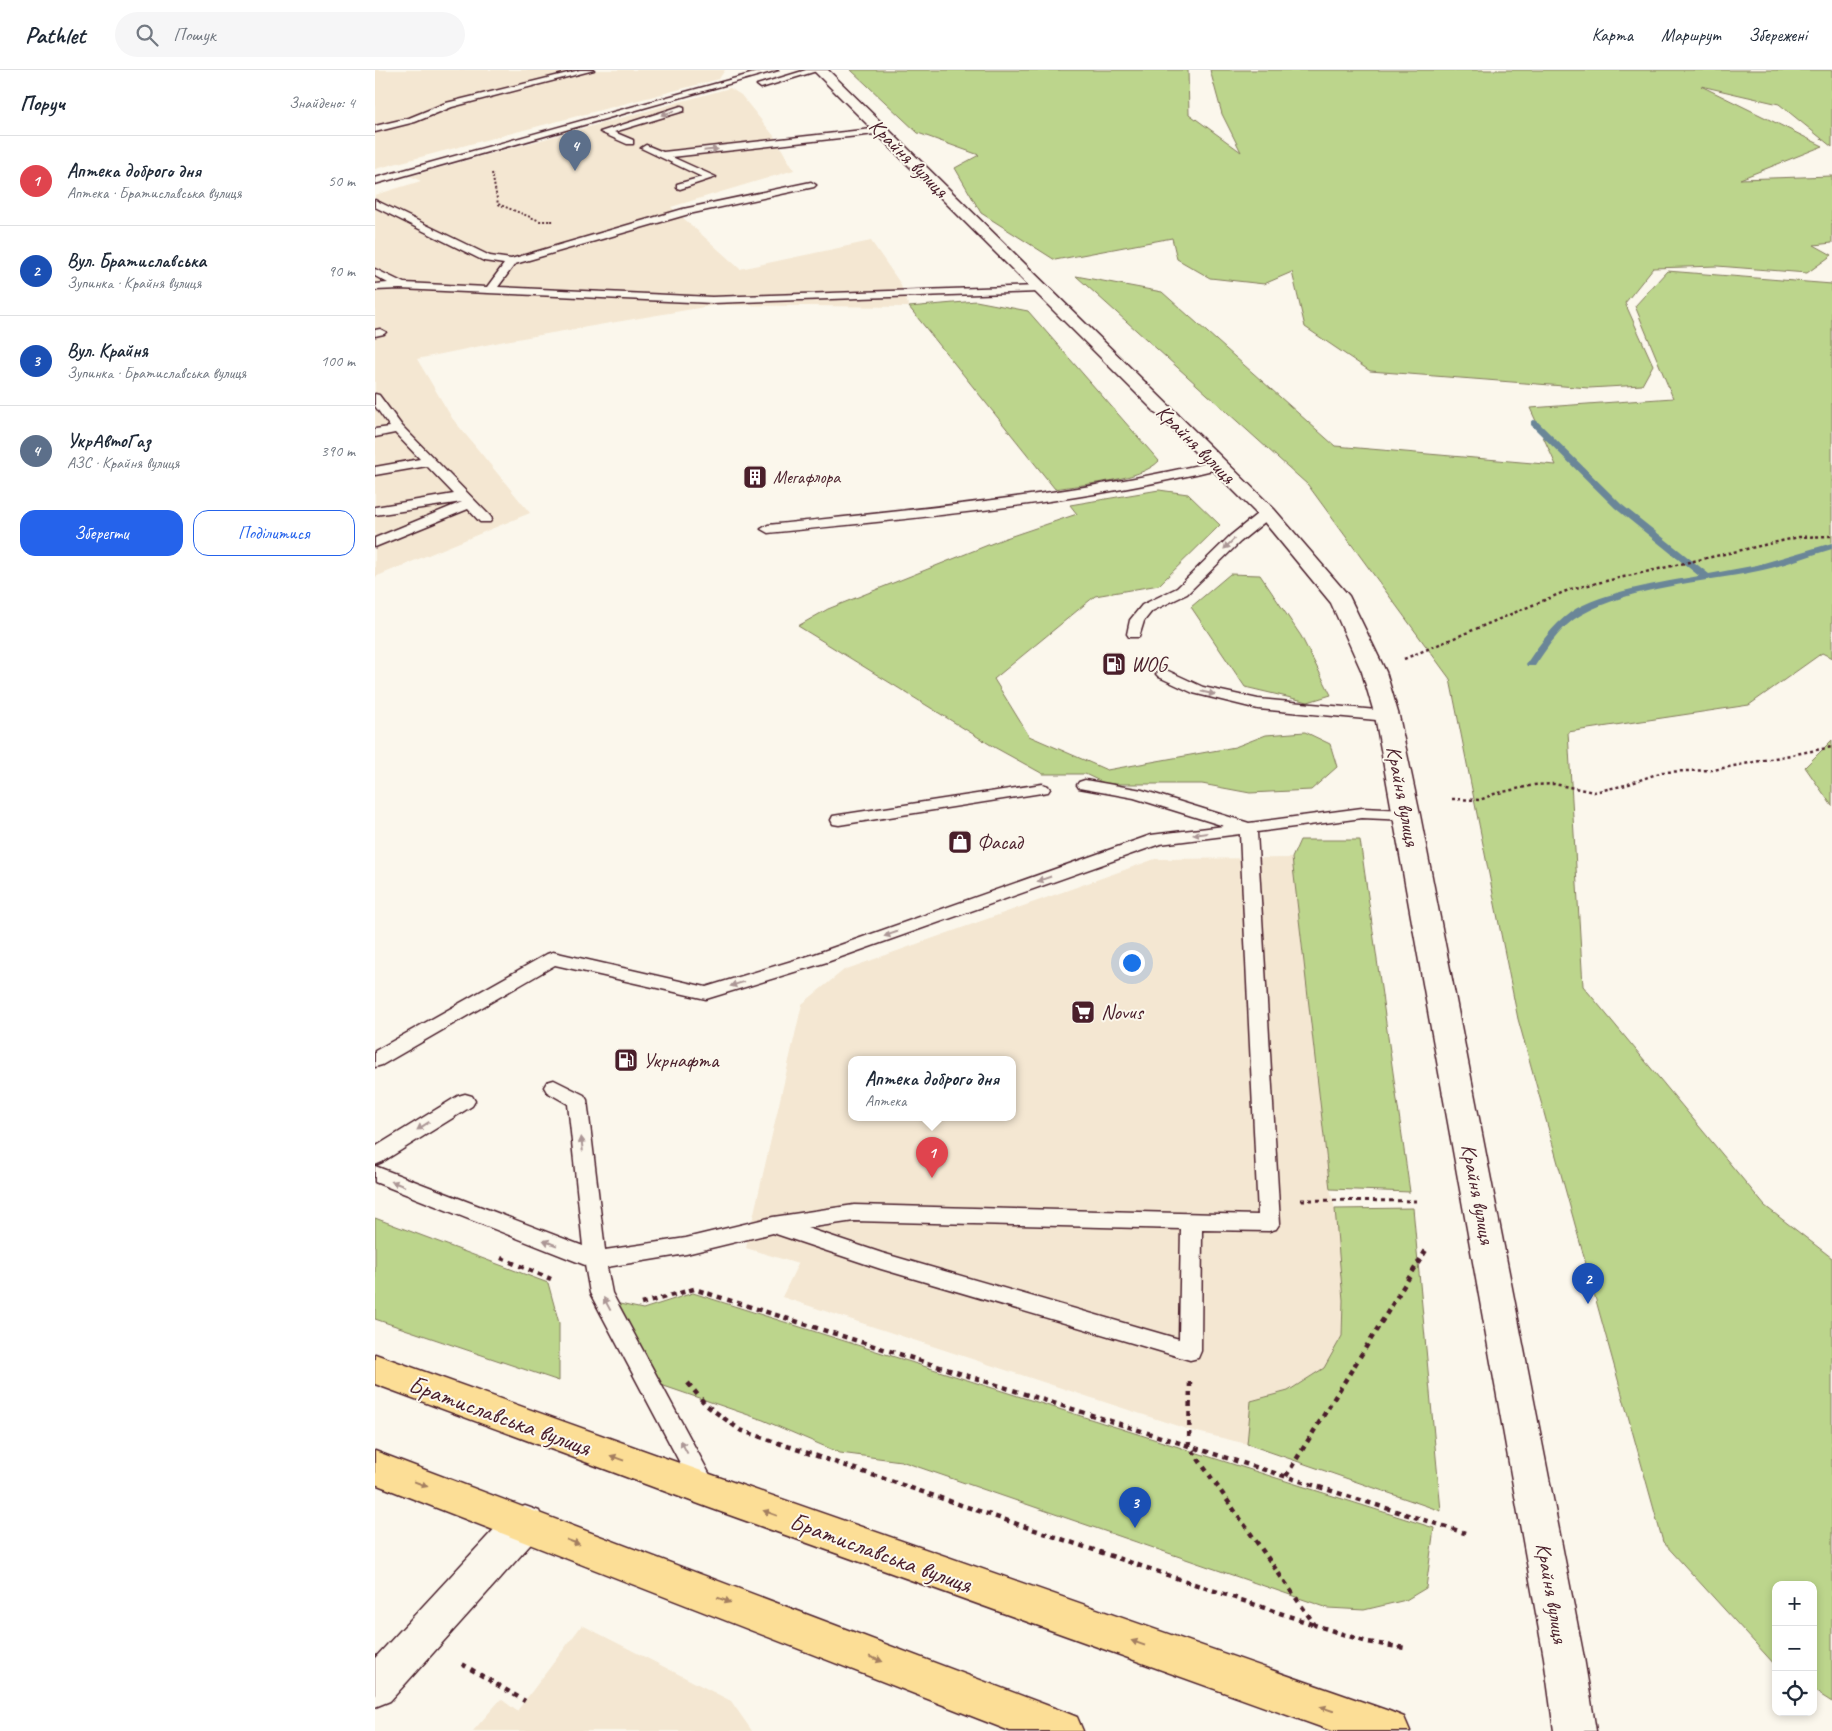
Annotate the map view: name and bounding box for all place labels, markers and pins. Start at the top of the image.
pin: 4 [559,130,591,171]
building icon: Мегафлора [742,464,768,490]
place label: Мегафлора [773,466,841,488]
fuel station icon: WOG [1101,651,1127,677]
place label: WOG [1131,651,1170,677]
shop icon: Фасад [947,829,973,855]
place label: Фасад [977,829,1025,855]
supermarket icon: Novus [1070,999,1096,1025]
place label: Novus [1101,999,1145,1025]
fuel station icon: Укрнафта [613,1047,639,1073]
place label: Укрнафта [643,1047,720,1073]
pin: 1 [916,1137,948,1178]
pin: 2 [1572,1263,1604,1304]
pin: 3 [1119,1487,1151,1528]

